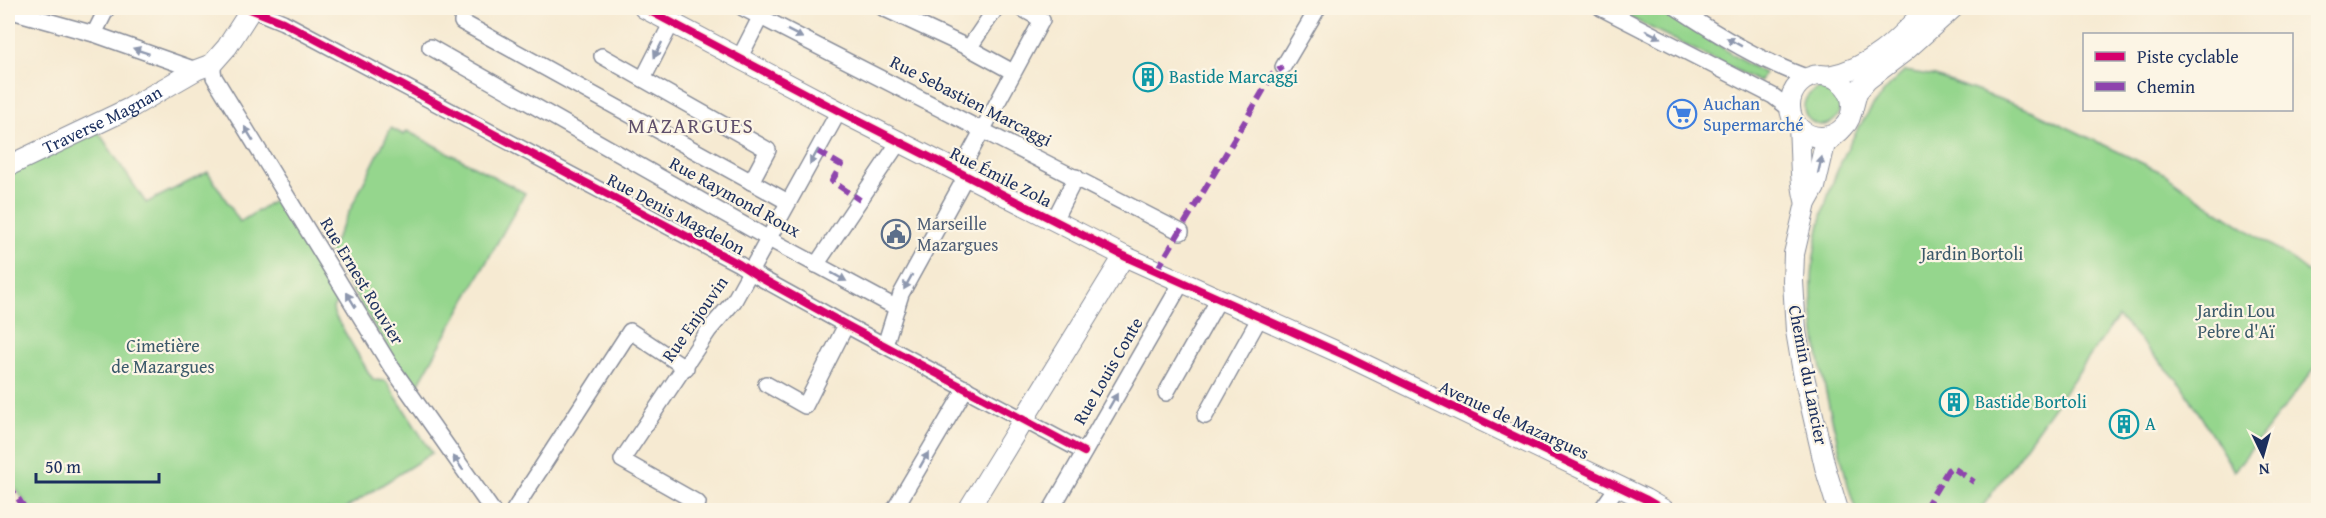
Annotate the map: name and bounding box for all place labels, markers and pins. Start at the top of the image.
building icon: Bastide Marcaggi [1132,61,1164,93]
place label: Bastide Marcaggi [1169,63,1298,90]
place label: Auchan Supermarché [1703,90,1804,138]
supermarket icon: Auchan Supermarché [1666,98,1698,130]
place label: Marseille Mazargues [917,210,998,258]
public building icon: Marseille Mazargues [880,218,912,250]
building icon: Bastide Bortoli [1938,386,1970,418]
place label: Bastide Bortoli [1975,388,2087,415]
building icon: A [2108,408,2140,440]
place label: A [2145,410,2156,437]

